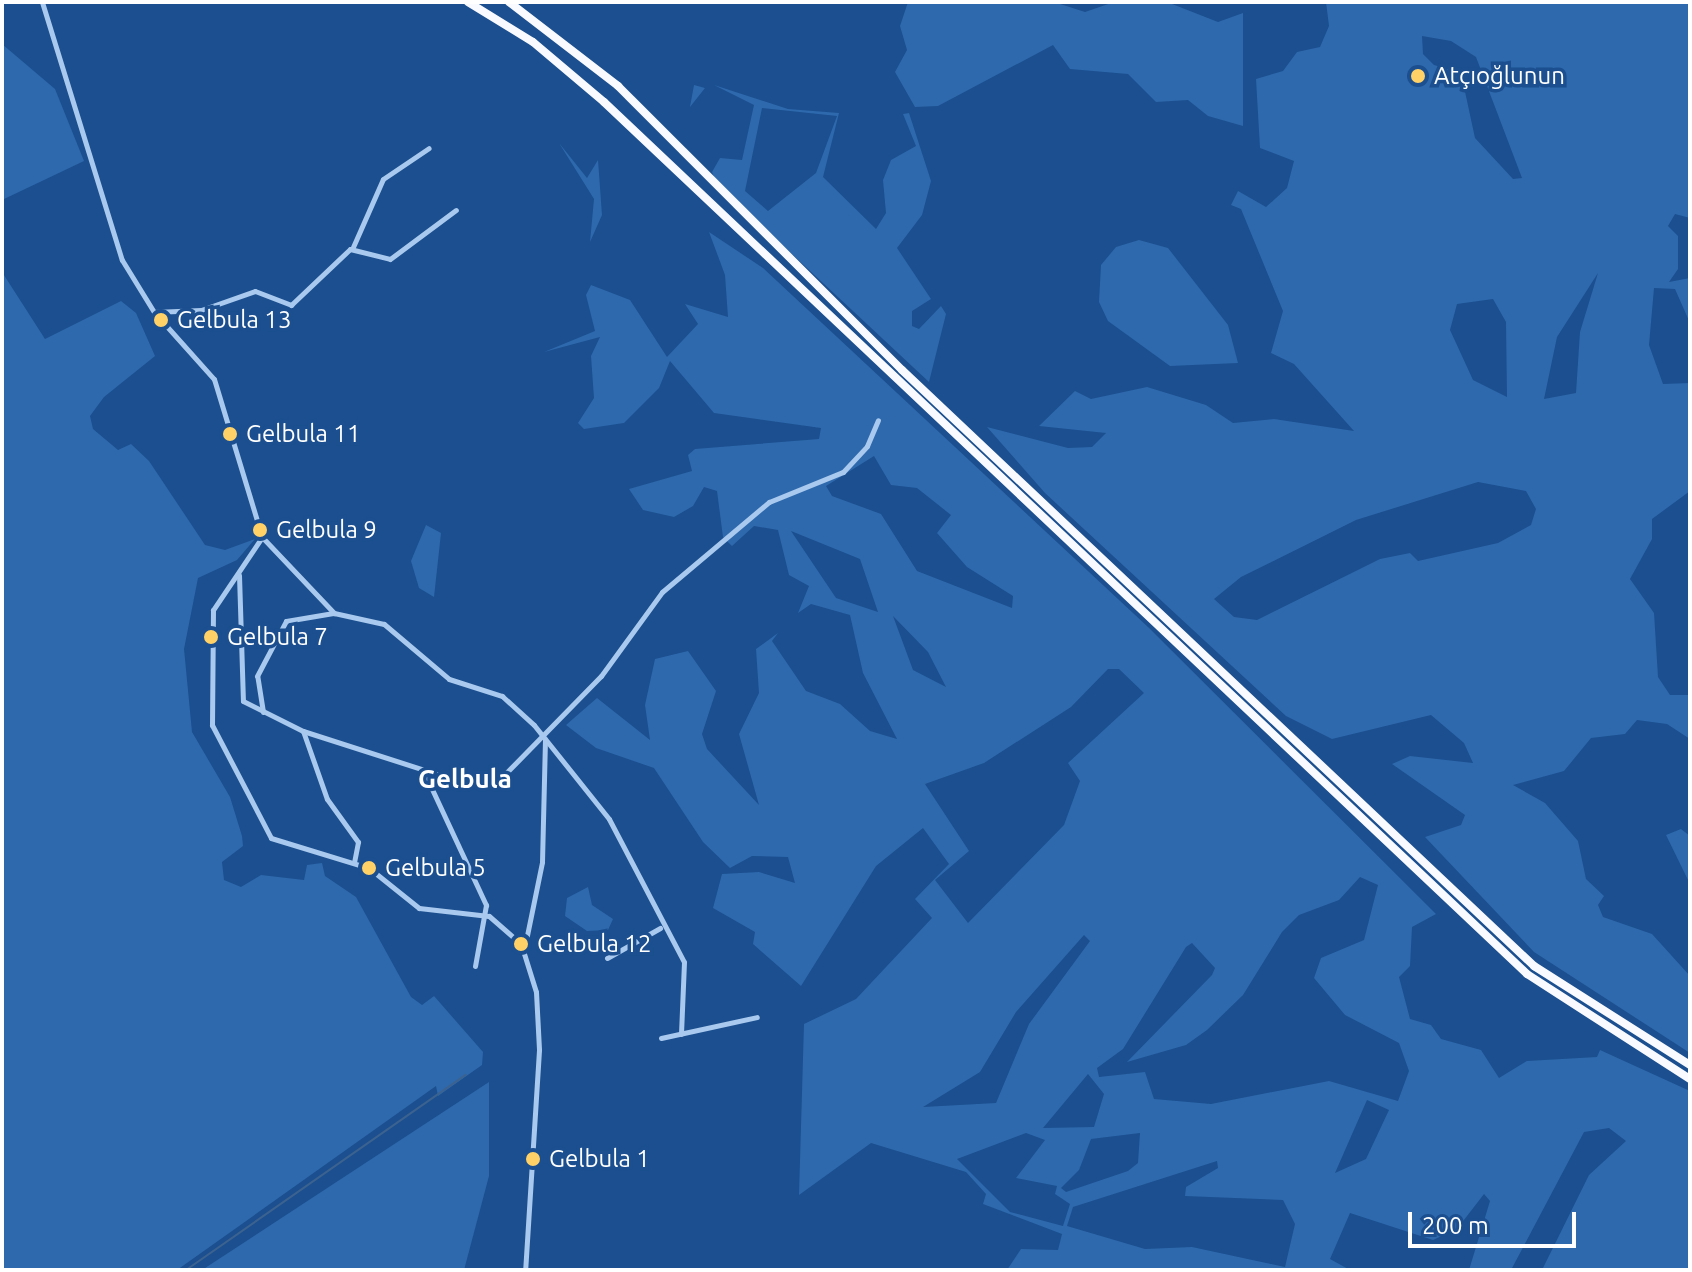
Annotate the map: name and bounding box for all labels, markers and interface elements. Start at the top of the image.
place label: Atçıoğlunun [1434,62,1565,90]
marker: Atçıoğlunun [1409,67,1427,85]
place label: Gelbula 13 [177,306,291,334]
marker: Gelbula 13 [152,311,170,329]
place label: Gelbula 11 [246,420,360,448]
marker: Gelbula 11 [221,425,239,443]
place label: Gelbula 9 [276,516,377,544]
marker: Gelbula 9 [251,521,269,539]
place label: Gelbula 7 [227,623,328,651]
marker: Gelbula 7 [202,628,220,646]
district label: Gelbula [418,763,512,795]
place label: Gelbula 5 [385,854,486,882]
marker: Gelbula 5 [360,859,378,877]
place label: Gelbula 12 [537,930,651,958]
marker: Gelbula 12 [512,935,530,953]
place label: Gelbula 1 [549,1145,650,1173]
marker: Gelbula 1 [524,1150,542,1168]
scale bar [1412,1196,1580,1246]
text: 200 m [1422,1212,1489,1239]

